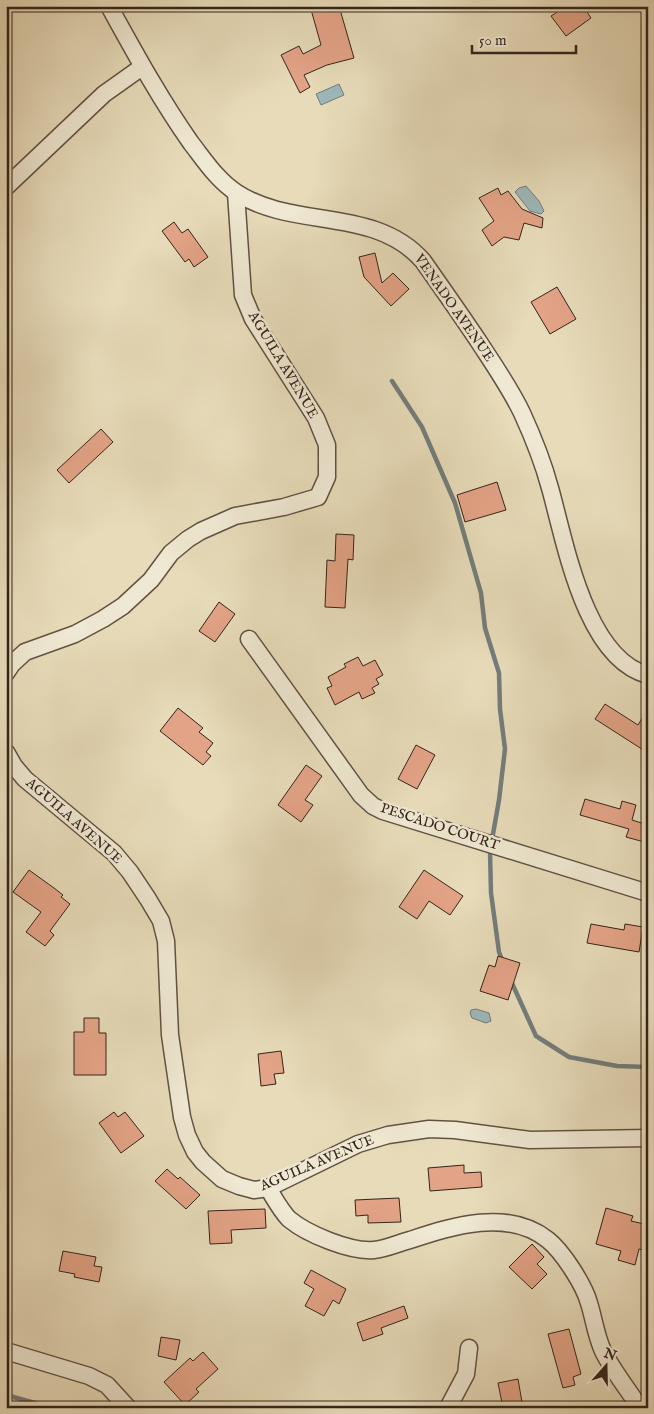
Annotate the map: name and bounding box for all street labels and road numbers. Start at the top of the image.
street label: VENADO AVENUE [410,250,498,366]
street label: AGUILA AVENUE [243,307,322,422]
street label: AGUILA AVENUE [21,774,126,868]
street label: PESCADO COURT [378,799,503,855]
street label: AGUILA AVENUE [256,1131,377,1196]

